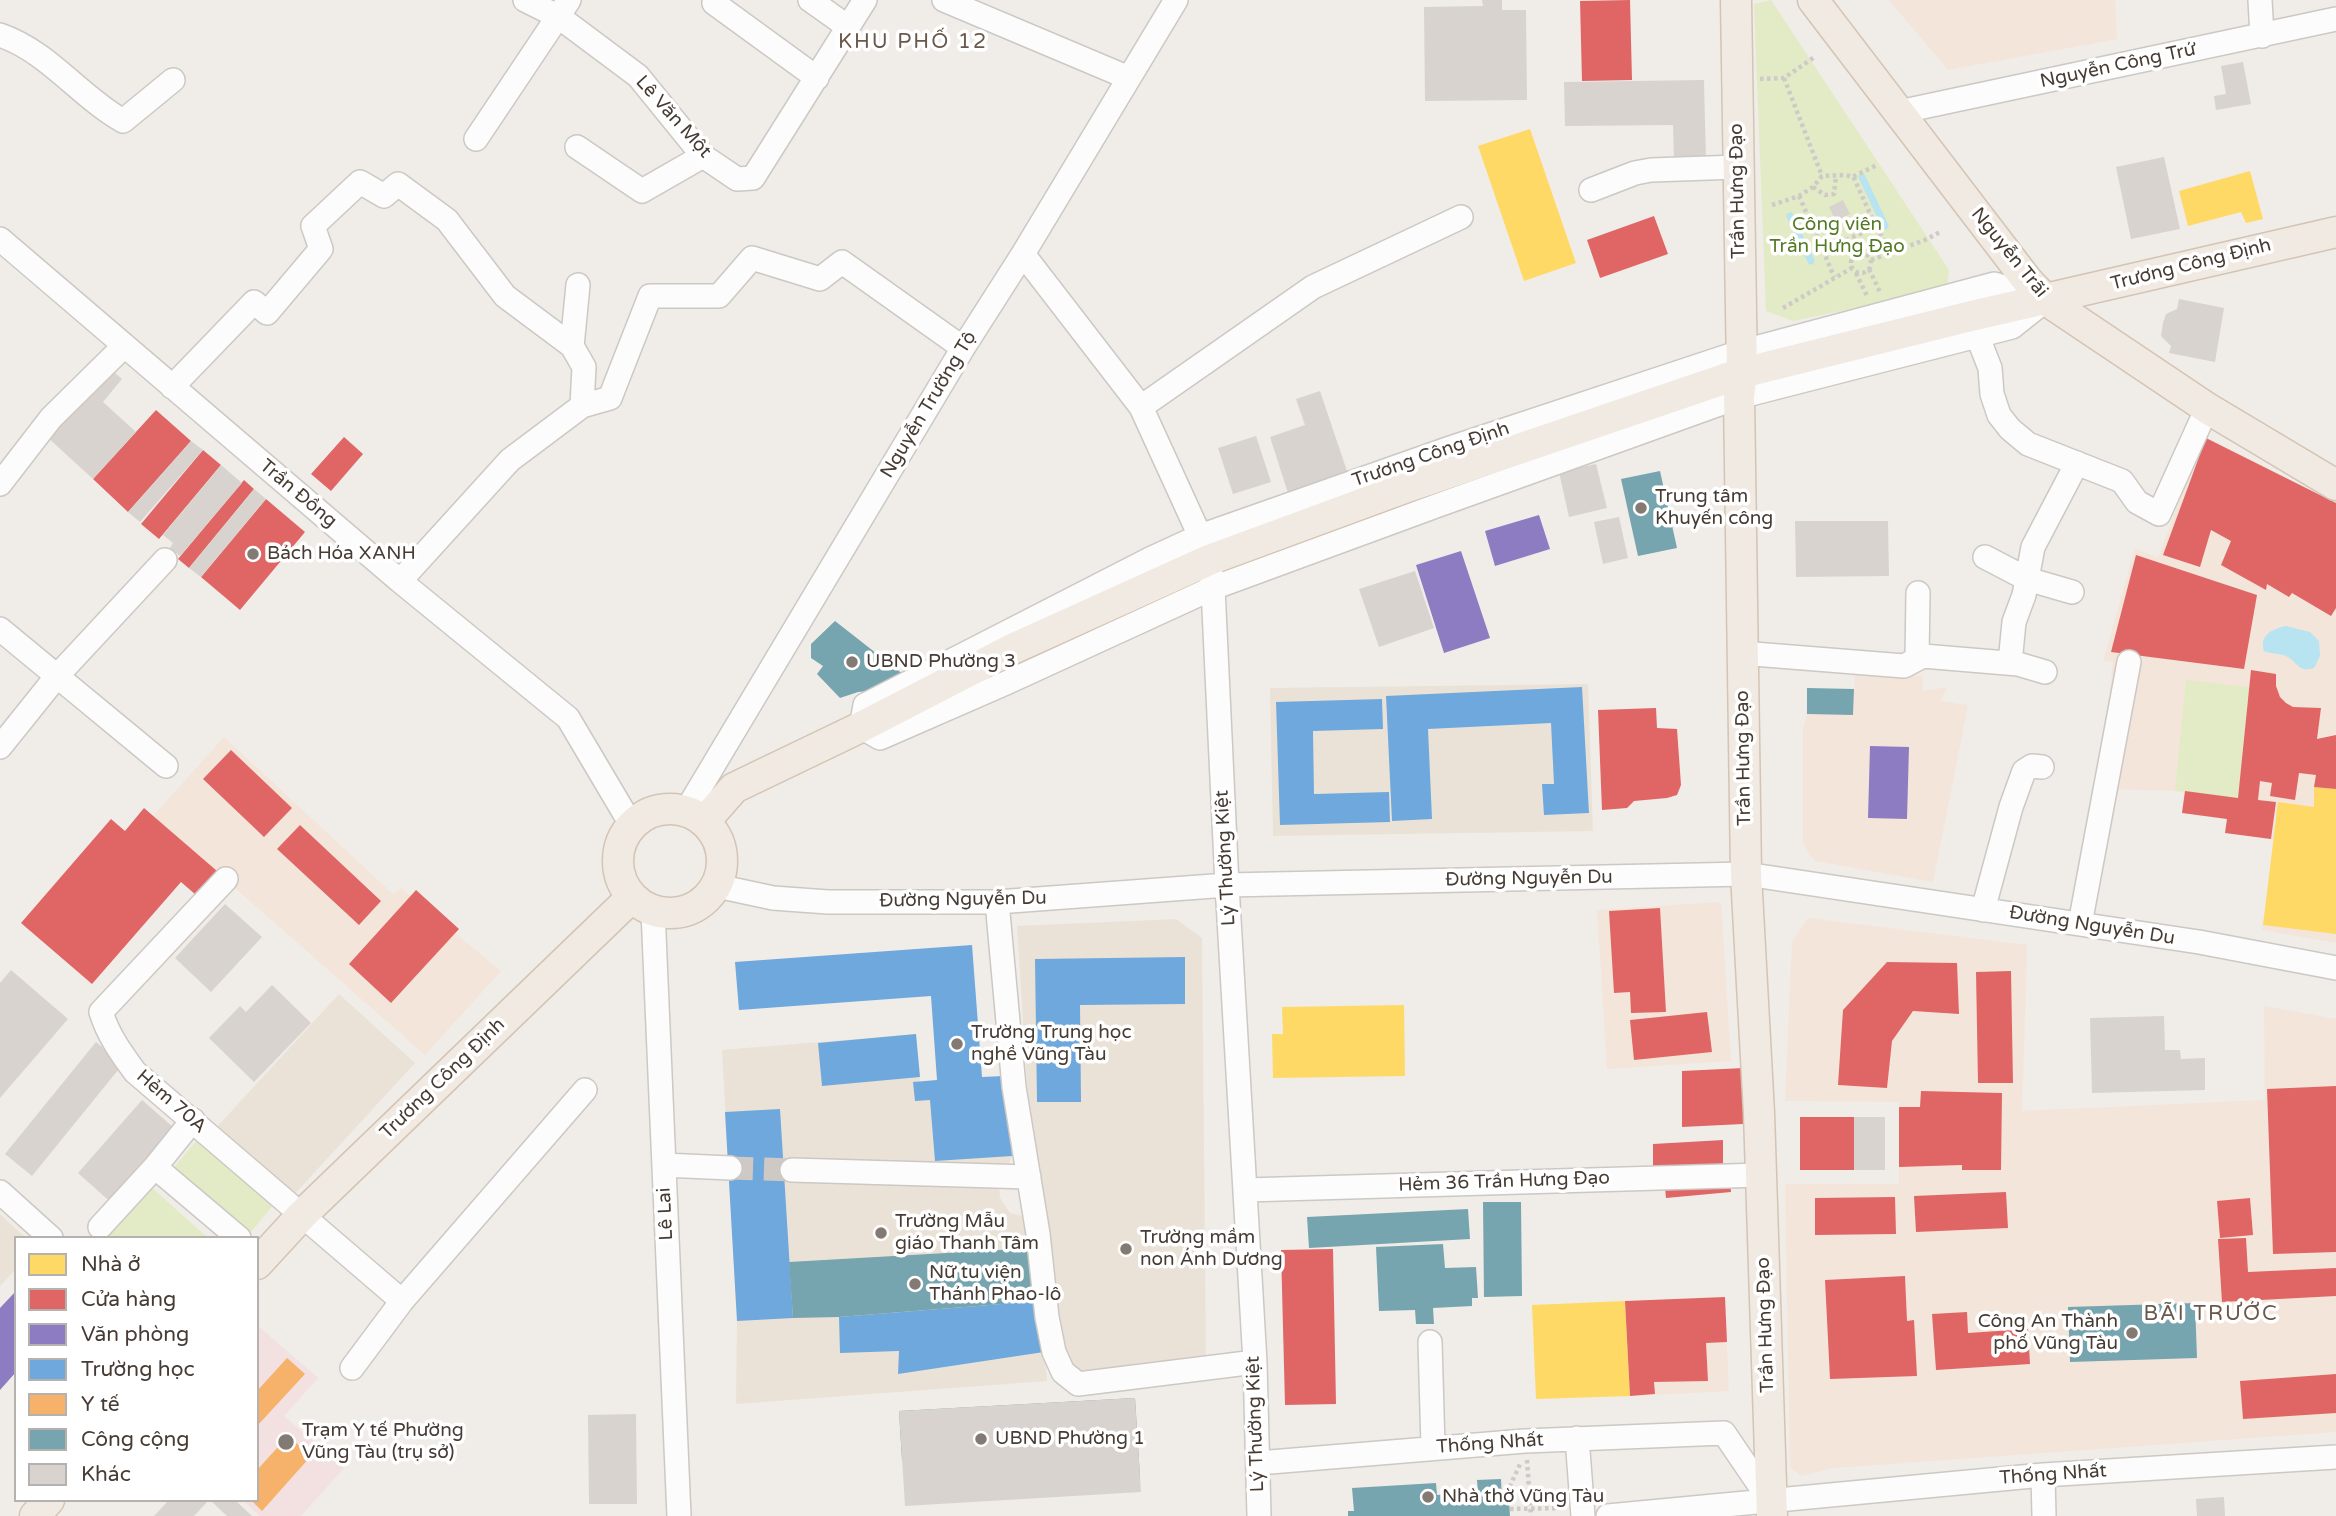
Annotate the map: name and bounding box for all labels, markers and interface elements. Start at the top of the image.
district label: KHU PHỐ 12 [839,29,987,55]
street label: Nguyễn Công Trứ [2038,38,2198,94]
street label: Lê Văn Một [630,71,716,163]
street label: Trần Hưng Đạo [1725,123,1751,259]
street label: Nguyễn Trãi [1966,203,2052,303]
park label: Công viên Trần Hưng Đạo [1769,214,1905,258]
street label: Trương Công Định [2108,234,2274,296]
street label: Nguyễn Trường Tộ [876,327,982,483]
street label: Trương Công Định [1350,417,1512,493]
street label: Trần Đồng [255,455,341,533]
place label: Trung tâm Khuyến công [1655,486,1773,530]
marker: Trung tâm Khuyến công [1633,500,1649,516]
place label: Bách Hóa XANH [267,543,416,565]
marker: Bách Hóa XANH [245,546,261,562]
place label: UBND Phường 3 [866,651,1016,673]
marker: UBND Phường 3 [844,654,860,670]
street label: Trần Hưng Đạo [1731,690,1757,826]
street label: Lý Thường Kiệt [1211,789,1241,927]
street label: Đường Nguyễn Du [1445,866,1613,892]
street label: Đường Nguyễn Du [879,887,1047,913]
street label: Đường Nguyễn Du [2007,902,2177,950]
street label: Trương Công Định [376,1014,510,1144]
place label: Trường Trung học nghề Vũng Tàu [971,1022,1132,1066]
marker: Trường Trung học nghề Vũng Tàu [949,1036,965,1052]
street label: Hẻm 70A [131,1065,211,1139]
street label: Hẻm 36 Trần Hưng Đạo [1398,1167,1610,1197]
street label: Lê Lai [653,1187,679,1241]
place label: Trường Mẫu giáo Thanh Tâm [895,1211,1039,1255]
marker: Trường Mẫu giáo Thanh Tâm [873,1225,889,1241]
place label: Trường mầm non Ánh Dương [1140,1227,1283,1271]
legend [14,1236,259,1502]
marker: Trường mầm non Ánh Dương [1118,1241,1134,1257]
text: Nhà ở [81,1252,140,1277]
street label: Trần Hưng Đạo [1752,1257,1780,1393]
place label: Nữ tu viện Thánh Phao-lô [929,1262,1061,1306]
marker: Nữ tu viện Thánh Phao-lô [907,1276,923,1292]
text: Cửa hàng [81,1287,176,1312]
district label: BÃI TRƯỚC [2145,1301,2277,1327]
place label: Công An Thành phố Vũng Tàu [1978,1311,2118,1355]
text: Văn phòng [81,1322,189,1347]
marker: Công An Thành phố Vũng Tàu [2124,1325,2140,1341]
street label: Lý Thường Kiệt [1242,1355,1270,1493]
text: Trường học [81,1357,195,1382]
text: Y tế [81,1392,120,1417]
place label: Trạm Y tế Phường Vũng Tàu (trụ sở) [302,1420,464,1464]
text: Công cộng [81,1427,189,1452]
place label: UBND Phường 1 [995,1428,1145,1450]
street label: Thống Nhất [1436,1429,1544,1459]
marker: UBND Phường 1 [973,1431,989,1447]
marker: Trạm Y tế Phường Vũng Tàu (trụ sở) [276,1432,296,1452]
street label: Thống Nhất [1999,1460,2107,1490]
text: Khác [81,1462,131,1487]
place label: Nhà thờ Vũng Tàu [1442,1486,1604,1508]
marker: Nhà thờ Vũng Tàu [1420,1489,1436,1505]

